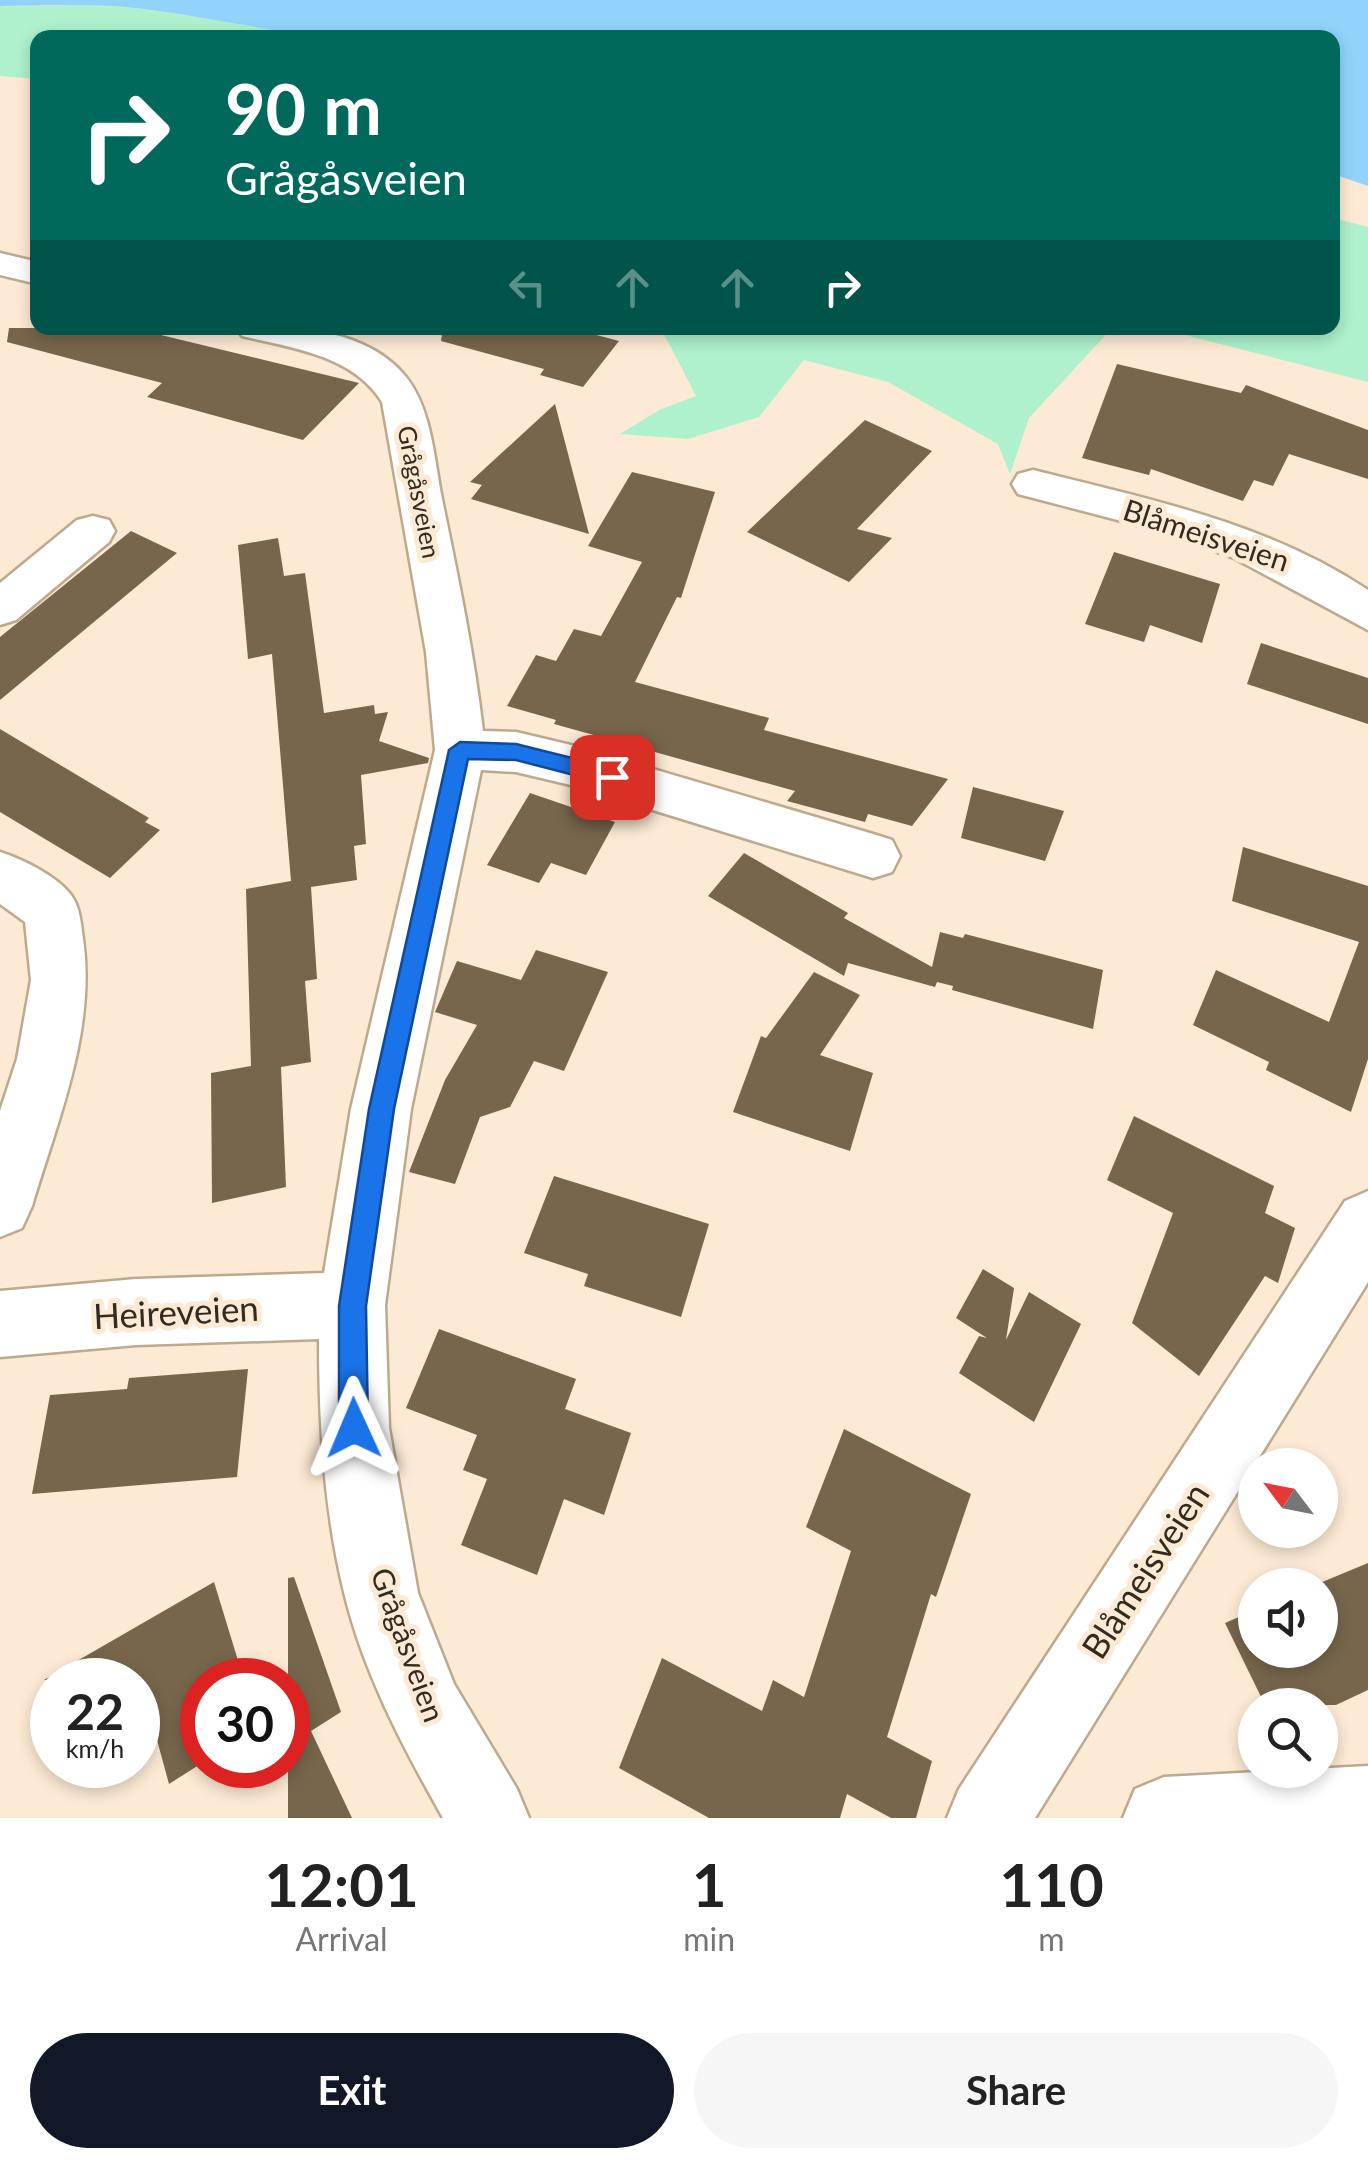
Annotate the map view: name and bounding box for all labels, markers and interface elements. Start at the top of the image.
text: 90 m [225,66,382,150]
icon: right [60,70,190,200]
text: Grågåsveien [225,151,467,205]
icon: left [500,260,555,315]
icon: ahead [605,260,660,315]
icon: ahead [710,260,765,315]
icon: right [815,260,870,315]
street label: Grågåsveien [392,423,448,561]
street label: Blåmeisveien [1119,490,1294,578]
pin [570,735,655,820]
icon: arrive [585,750,640,805]
street label: Heireveien [92,1286,260,1336]
position arrow [302,1376,406,1480]
north arrow [1238,1448,1338,1548]
map controls [1238,1448,1338,1788]
street label: Blåmeisveien [1072,1474,1217,1666]
street label: Grågåsveien [364,1562,453,1726]
button: sound [1238,1568,1338,1668]
speed limit sign: 30 [180,1658,310,1788]
text: 22 [66,1681,124,1741]
button: search [1238,1688,1338,1788]
text: km/h [66,1733,124,1763]
text: 12:01 [264,1848,419,1920]
text: 1 [692,1848,727,1920]
text: 110 [999,1848,1104,1920]
text: Arrival [295,1919,388,1958]
text: min [683,1919,735,1958]
text: m [1038,1919,1065,1958]
button: Exit [30,2033,674,2148]
button: Share [694,2033,1338,2148]

